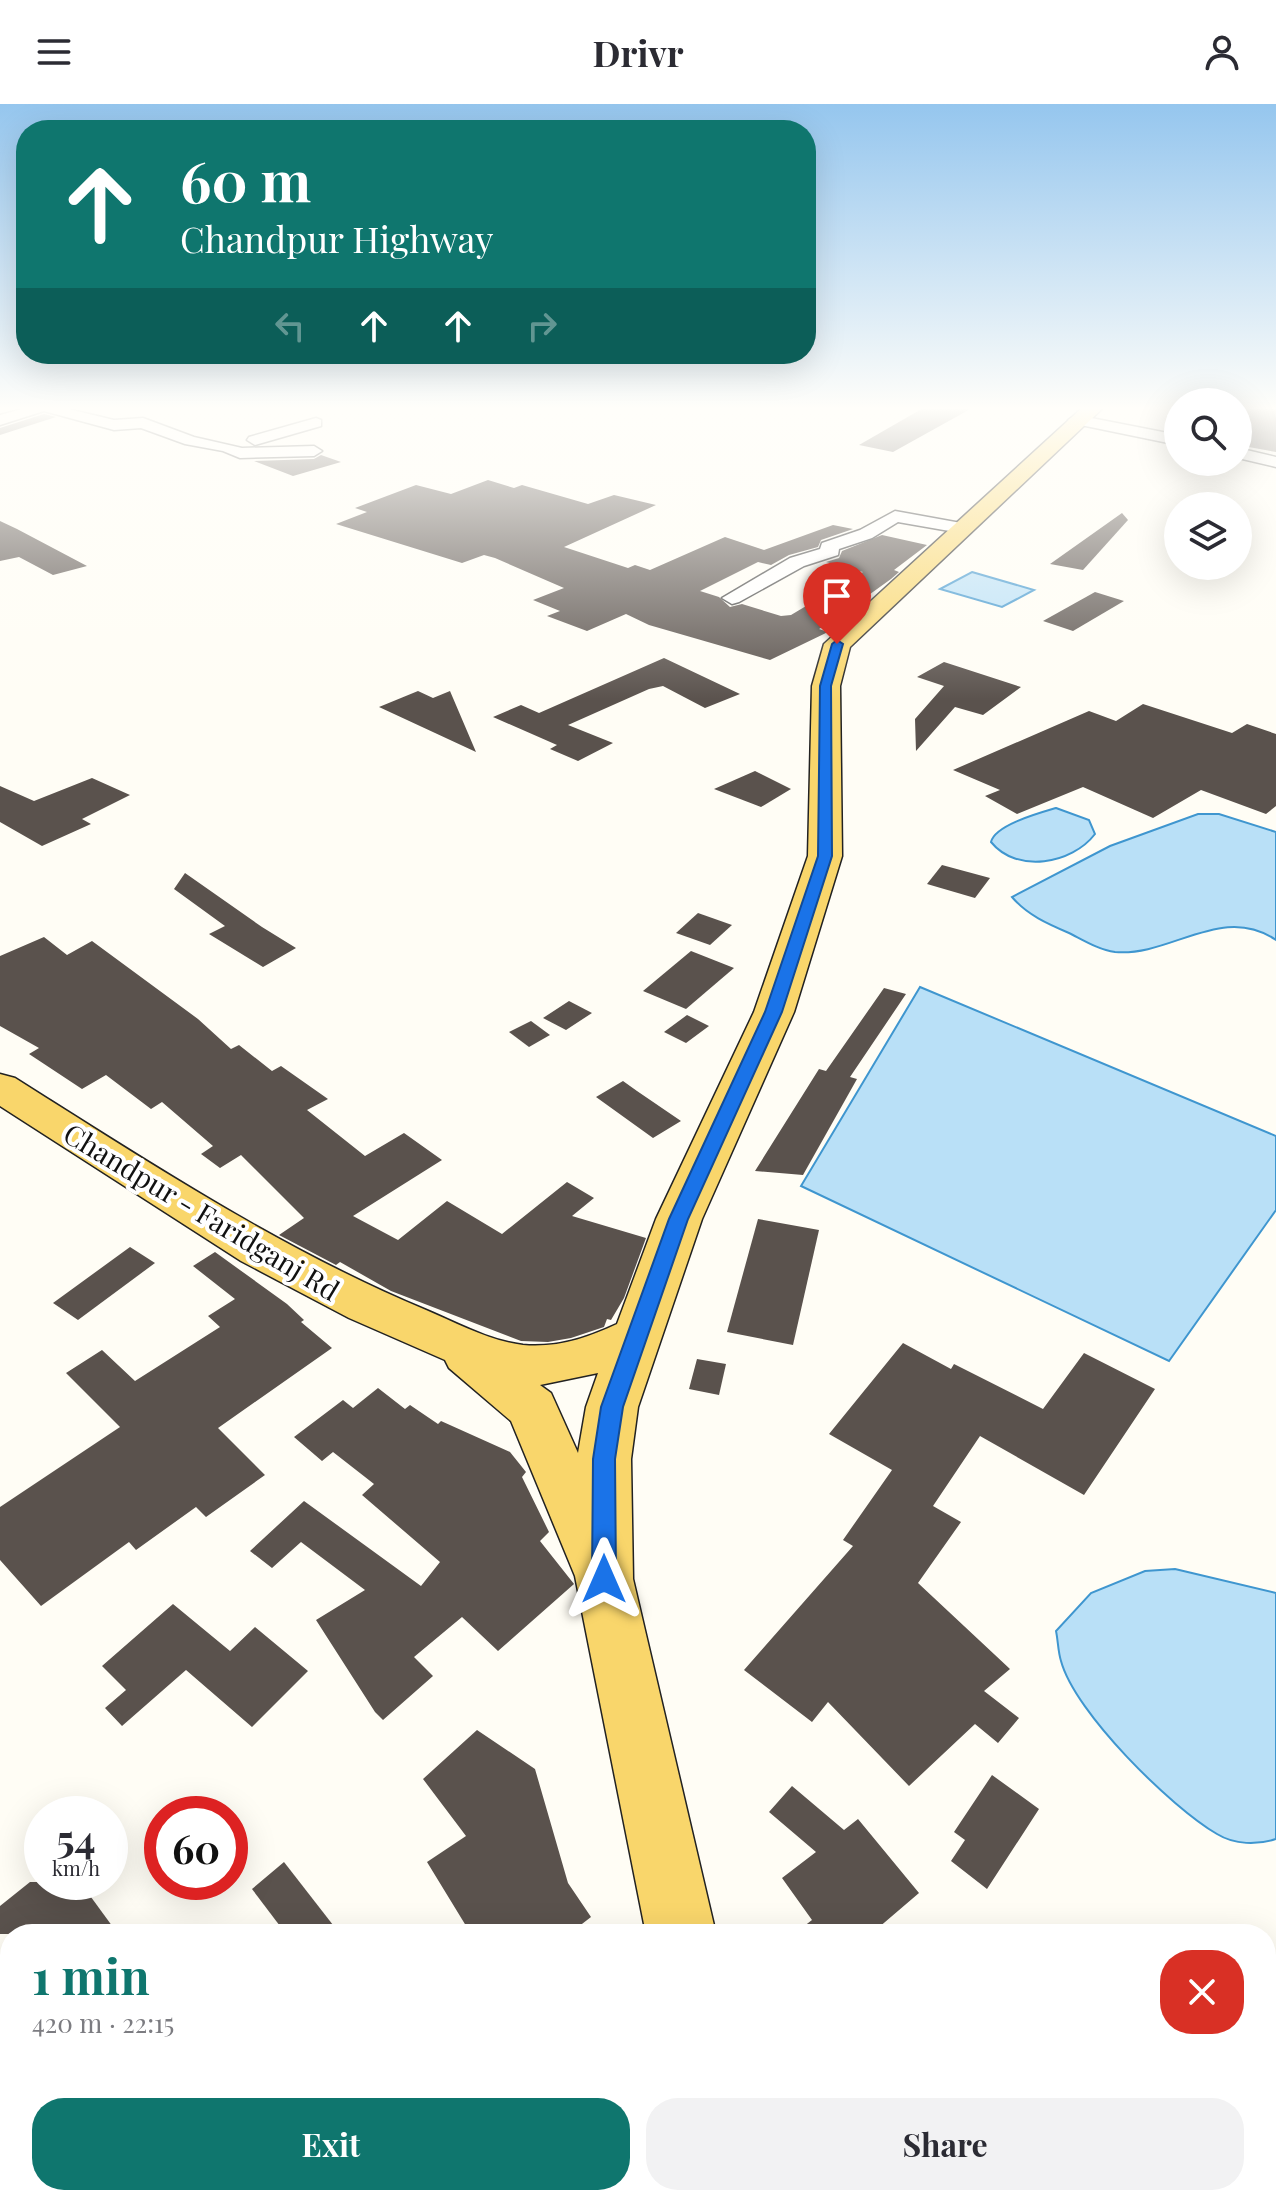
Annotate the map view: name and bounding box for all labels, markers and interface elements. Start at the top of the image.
text: Drivr [592,28,684,76]
icon: menu [32,30,76,74]
icon: person [1200,30,1244,74]
text: 60 m [180,142,311,217]
icon: ahead [48,152,152,256]
text: Chandpur Highway [180,214,493,262]
icon: left [268,304,312,348]
icon: ahead [352,304,396,348]
icon: ahead [436,304,480,348]
icon: right [520,304,564,348]
map controls [1164,388,1252,580]
button: search [1164,388,1252,476]
button: layers [1164,492,1252,580]
pin [803,562,871,644]
icon: arrive [815,574,859,618]
street label: Chandpur - Faridganj Rd [57,1114,347,1308]
position arrow [562,1537,646,1621]
speed limit sign: 60 [144,1796,248,1900]
text: 54 [56,1811,96,1864]
text: km/h [52,1854,100,1881]
text: 1 min [32,1943,150,2007]
button: close [1160,1950,1244,2034]
text: 420 m · 22:15 [32,2005,174,2040]
button: Exit [32,2098,630,2190]
button: Share [646,2098,1244,2190]

